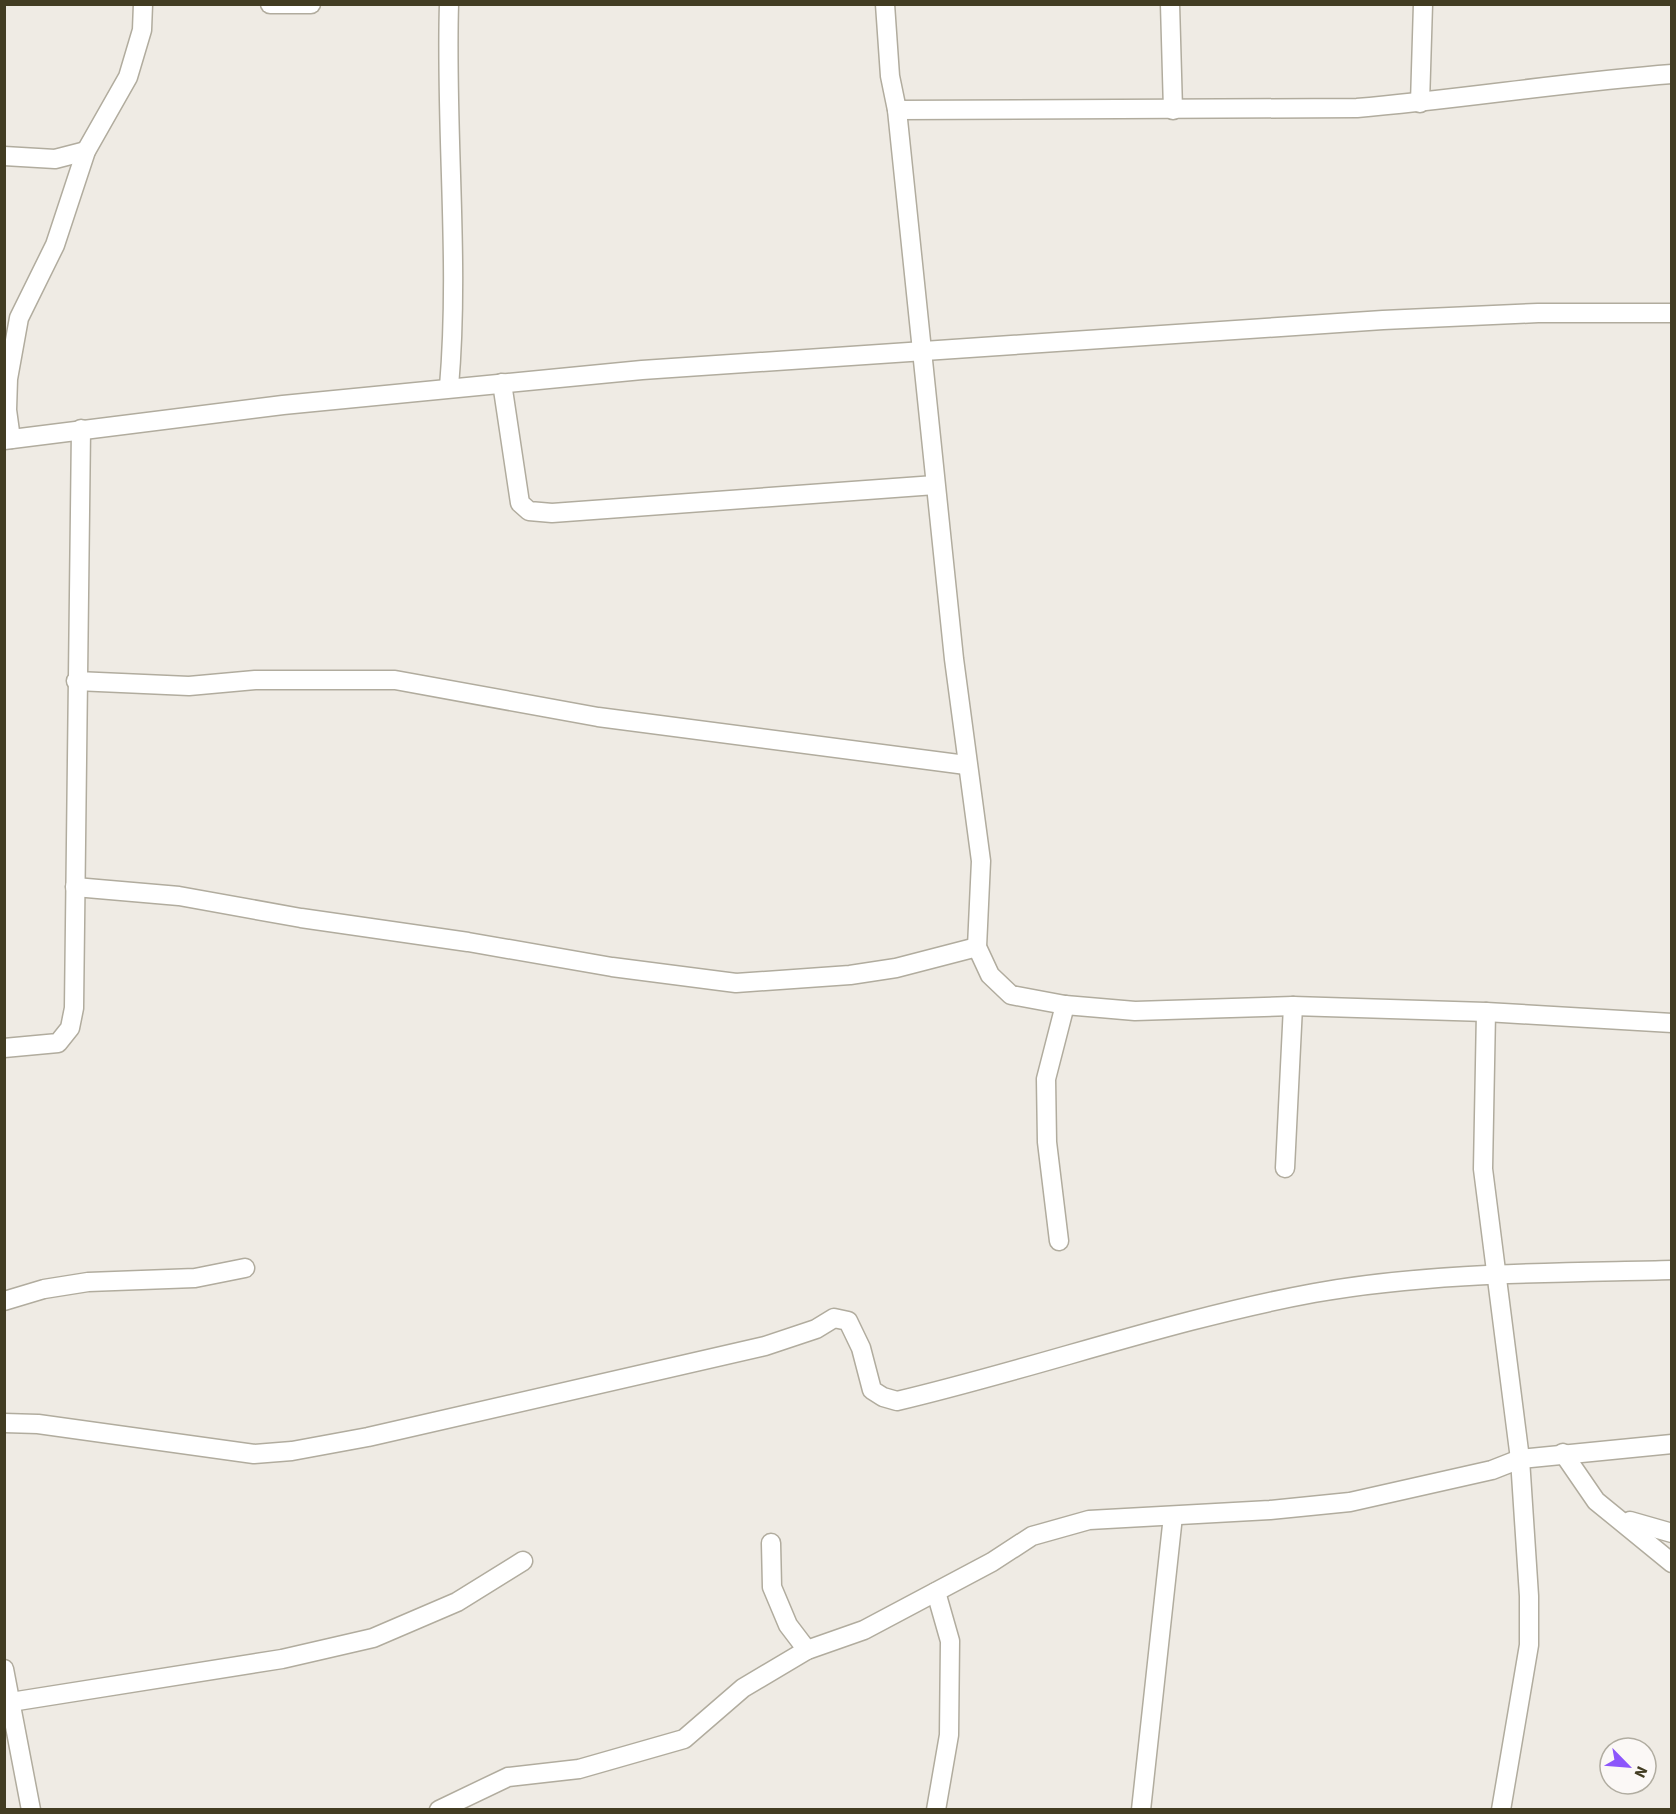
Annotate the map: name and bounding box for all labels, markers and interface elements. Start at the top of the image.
north arrow [1598,1736,1658,1796]
text: N [1628,1762,1653,1781]

